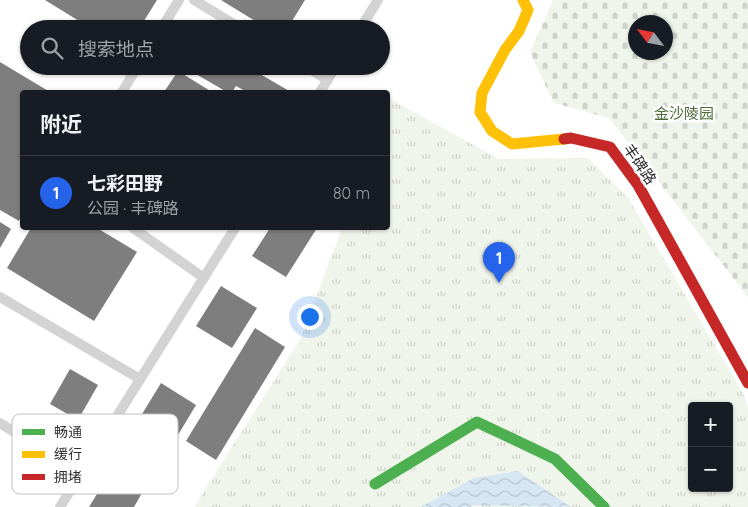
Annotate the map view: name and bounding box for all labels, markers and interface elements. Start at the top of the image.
north arrow [628,15,673,60]
search box [20,20,390,75]
icon: search [38,34,66,62]
text: 搜索地点 [78,37,154,61]
park label: 金沙陵园 [654,104,714,123]
text: 附近 [40,111,82,137]
street label: 丰碑路 [620,140,660,188]
text: 七彩田野 [87,171,163,195]
text: 1 [53,183,59,203]
text: 80 m [333,183,370,203]
text: 公园 · 丰碑路 [87,198,179,218]
pin: 1 [483,242,515,283]
your location [297,304,323,330]
map controls [688,402,733,492]
button: + [688,402,733,447]
legend [12,414,178,494]
text: 畅通 [54,423,82,441]
text: 缓行 [54,445,82,463]
button: − [688,447,733,492]
text: 拥堵 [54,468,82,486]

